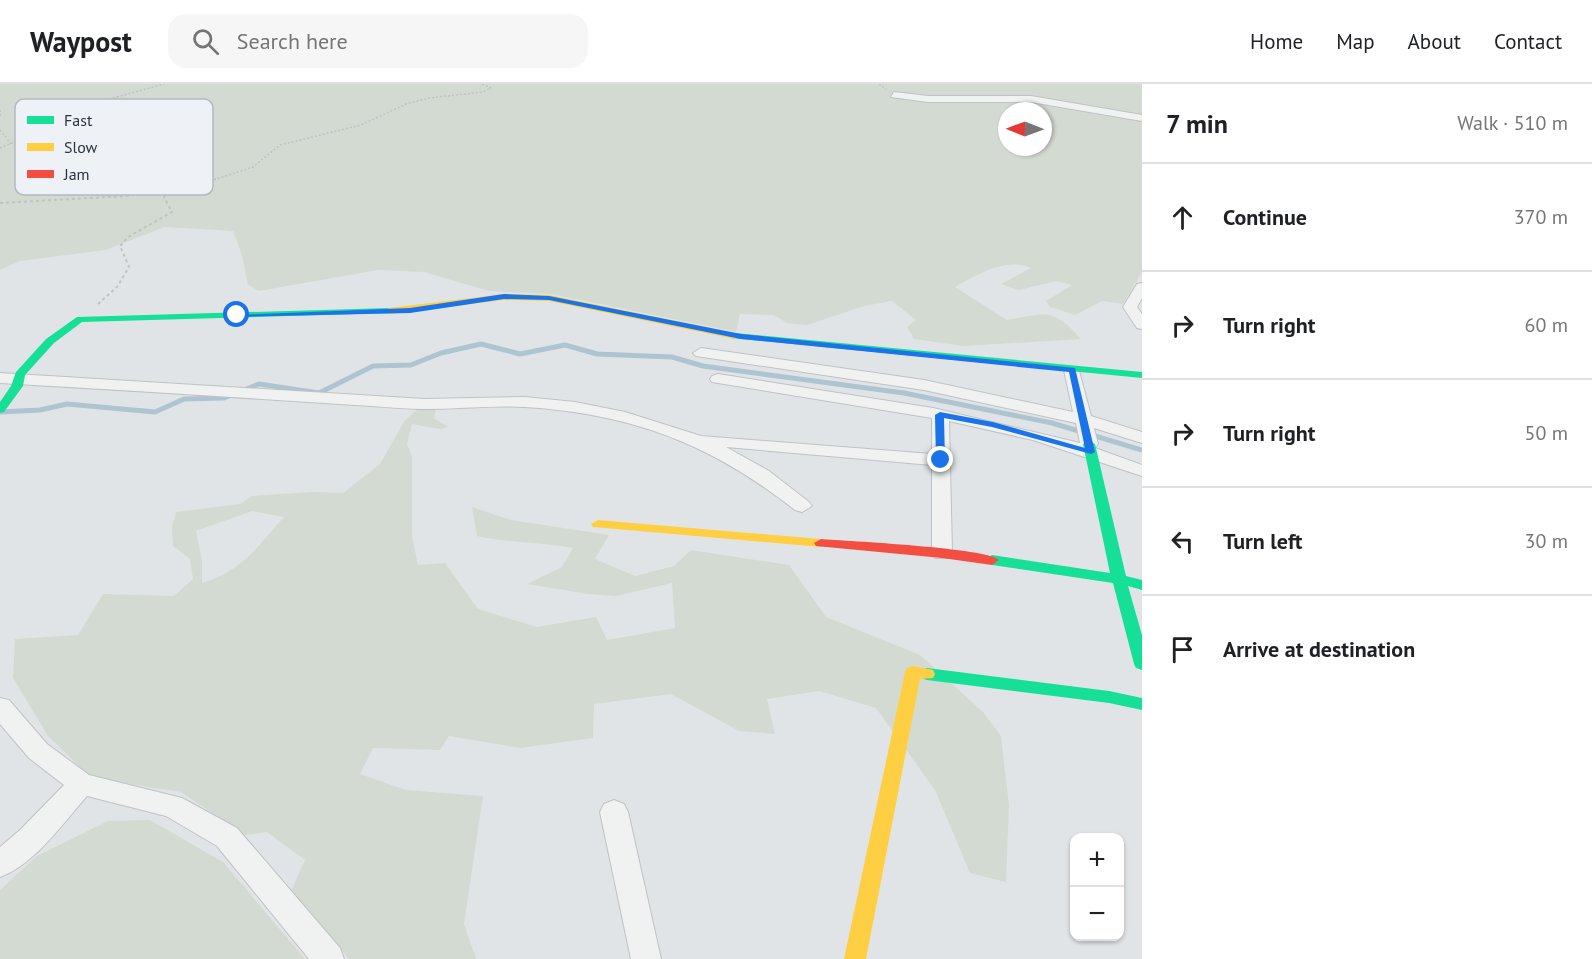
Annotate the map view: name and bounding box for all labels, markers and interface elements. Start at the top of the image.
search box [168,14,588,68]
text: Waypost [30,23,132,60]
icon: search [189,25,222,58]
text: Search here [237,27,348,55]
text: Home [1250,28,1303,55]
text: Map [1336,28,1375,55]
text: About [1408,28,1461,55]
text: Contact [1494,28,1562,55]
legend [15,99,213,195]
north arrow [998,102,1052,156]
text: 7 min [1166,107,1228,140]
text: Fast [64,110,93,130]
text: Walk · 510 m [1457,110,1568,136]
text: Slow [64,137,98,157]
text: Jam [63,164,90,184]
icon: ahead [1166,201,1199,234]
text: Continue [1223,203,1307,231]
text: 370 m [1514,204,1568,230]
route start [223,301,249,327]
icon: right [1166,309,1199,342]
text: Turn right [1223,311,1315,339]
text: 60 m [1525,312,1568,338]
icon: right [1166,417,1199,450]
text: Turn right [1223,419,1315,447]
text: 50 m [1525,420,1568,446]
route end [927,446,953,472]
icon: left [1166,525,1199,558]
text: Turn left [1223,527,1303,555]
text: 30 m [1525,528,1568,554]
icon: arrive [1166,633,1199,666]
text: Arrive at destination [1223,635,1415,663]
map controls [1070,833,1124,941]
button: + [1070,833,1124,887]
button: − [1070,887,1124,941]

